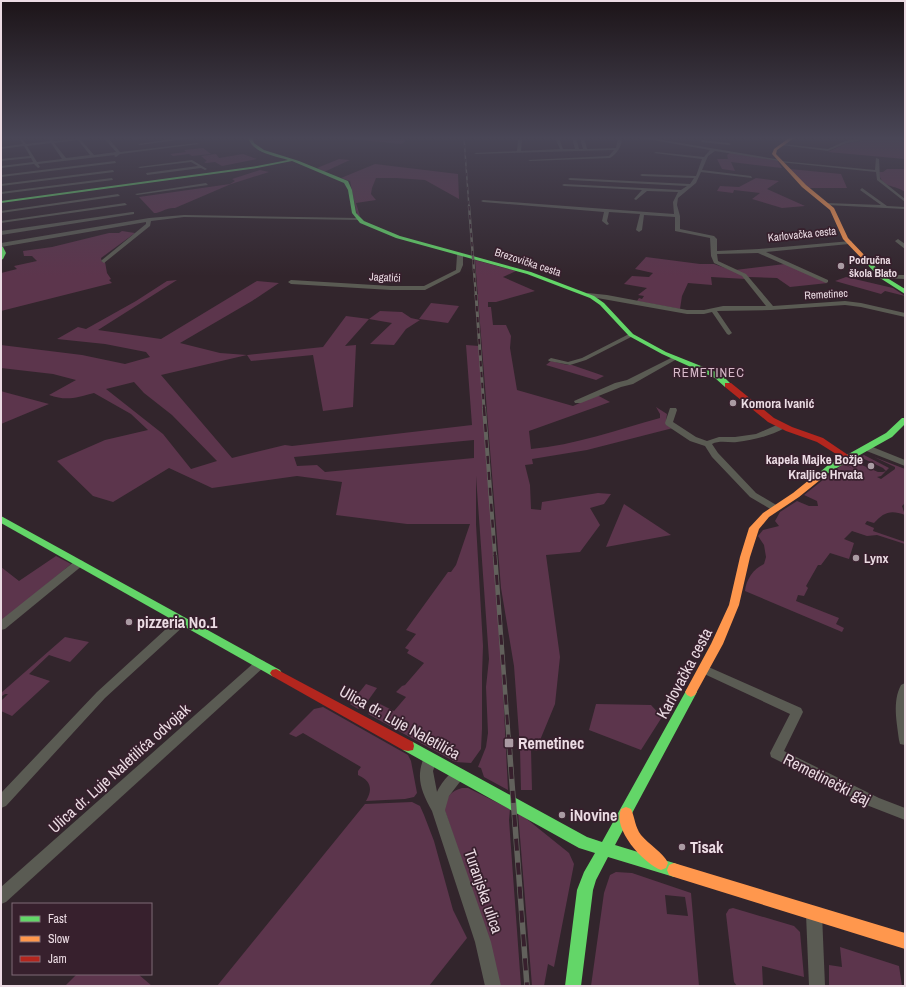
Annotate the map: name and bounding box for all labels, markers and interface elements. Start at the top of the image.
street label: Karlovačka cesta [767,223,837,245]
street label: Brezovička cesta [493,245,563,279]
place label: Područna škola Blato [849,253,898,280]
marker: Područna škola Blato [836,261,846,271]
street label: Jagatići [369,269,401,285]
street label: Remetinec [804,286,849,302]
district label: REMETINEC [673,364,745,381]
place label: Komora Ivanić [741,395,815,412]
marker: Komora Ivanić [728,398,738,408]
place label: kapela Majke Božje Kraljice Hrvata [766,451,863,483]
marker: kapela Majke Božje Kraljice Hrvata [866,461,876,471]
place label: Lynx [864,550,889,567]
marker: Lynx [851,553,861,563]
place label: pizzeria No.1 [137,611,218,633]
marker: pizzeria No.1 [124,617,134,627]
street label: Karlovačka cesta [651,623,717,722]
street label: Ulica dr. Luje Naletilića [336,680,465,765]
street label: Ulica dr. Luje Naletilića odvojak [43,698,195,838]
place label: Remetinec [518,732,584,754]
marker: Remetinec [503,737,515,749]
street label: Remetinečki gaj [780,748,874,810]
place label: iNovine [570,804,617,826]
marker: iNovine [557,810,567,820]
place label: Tisak [690,836,724,858]
marker: Tisak [677,842,687,852]
street label: Turanjska ulica [459,846,509,937]
legend [12,903,152,975]
text: Fast [48,911,67,927]
text: Slow [48,931,70,947]
text: Jam [48,951,67,967]

